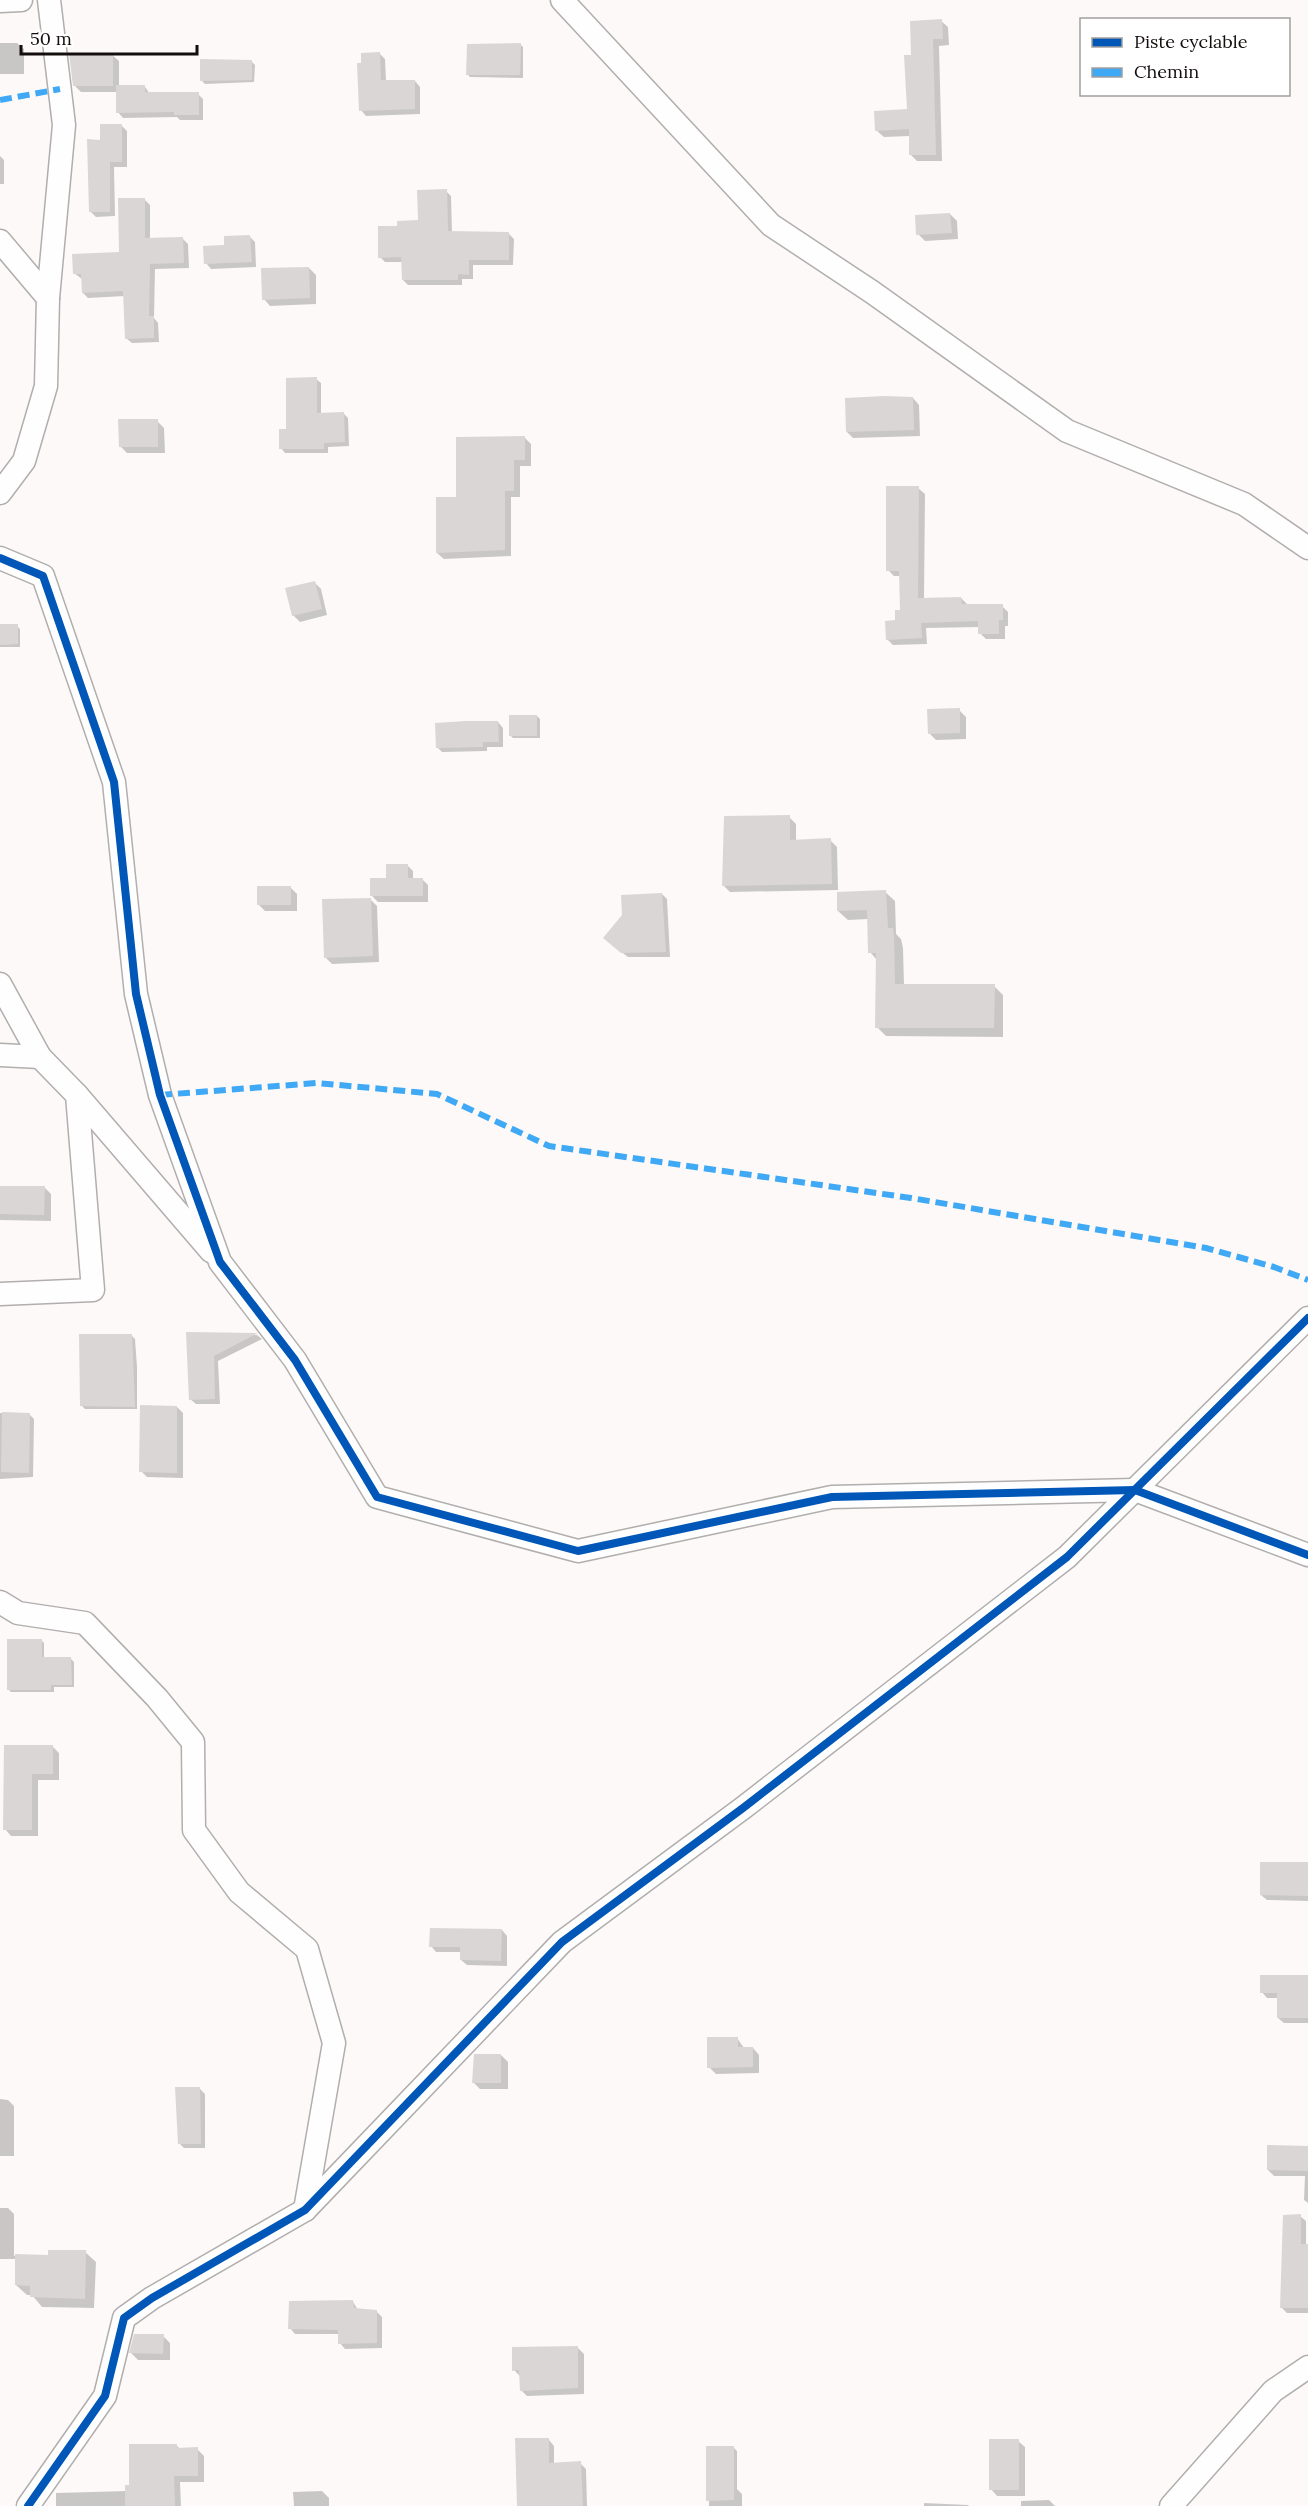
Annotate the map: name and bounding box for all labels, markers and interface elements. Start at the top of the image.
scale bar [21,18,196,56]
legend [1080,18,1290,96]
text: 50 m [30,27,72,50]
text: Piste cyclable [1134,30,1248,53]
text: Chemin [1134,60,1199,83]

